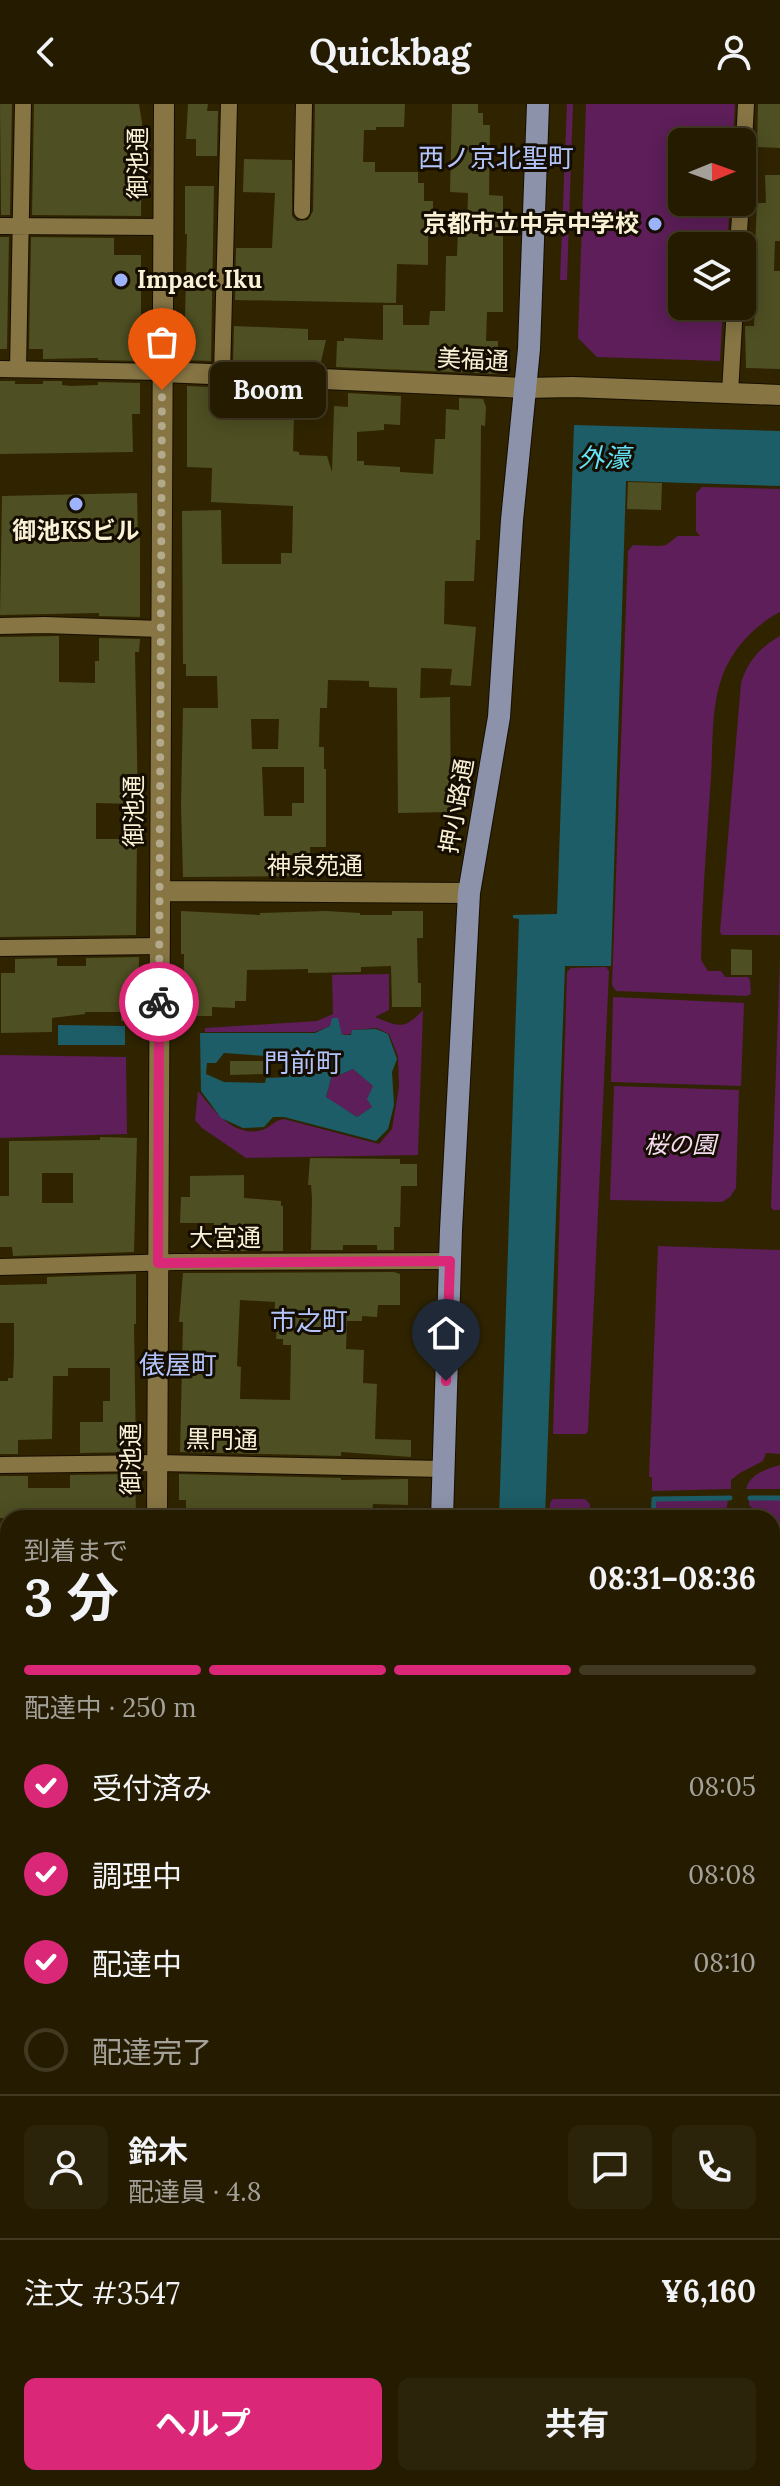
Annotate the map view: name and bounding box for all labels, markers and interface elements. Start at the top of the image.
text: Quickbag [309,29,471,75]
icon: back [24,30,68,74]
icon: person [712,30,756,74]
street label: 御池通 [122,127,153,199]
north arrow [668,128,756,216]
map controls [668,128,756,320]
district label: 西ノ京北聖町 [418,141,574,174]
place label: 京都市立中京中学校 [423,208,639,239]
marker: 京都市立中京中学校 [646,215,664,233]
button: layers [668,232,756,320]
place label: Impact Iku [137,264,262,295]
marker: Impact Iku [112,271,130,289]
pin [128,308,196,390]
icon: bag [140,320,184,364]
street label: 美福通 [436,342,510,377]
callout: Boom [210,362,326,418]
text: Boom [233,373,303,406]
water label: 外濠 [578,441,634,474]
marker: 御池KSビル [67,495,85,513]
place label: 御池KSビル [12,515,140,546]
street label: 押小路通 [433,756,480,856]
street label: 御池通 [118,775,149,847]
street label: 神泉苑通 [267,850,363,881]
courier [119,962,199,1042]
icon: bike [137,980,181,1024]
district label: 門前町 [264,1046,342,1079]
park label: 桜の園 [644,1129,719,1160]
street label: 大宮通 [189,1222,261,1253]
pin [412,1299,480,1381]
district label: 市之町 [270,1304,348,1337]
icon: home [424,1311,468,1355]
district label: 俵屋町 [139,1348,217,1381]
street label: 御池通 [115,1423,146,1495]
street label: 黒門通 [186,1423,258,1456]
text: 到着まで [24,1534,128,1567]
text: 08:31–08:36 [589,1559,756,1597]
text: 3 分 [24,1564,119,1630]
text: 配達中 · 250 m [24,1691,197,1724]
icon: check [24,1764,68,1808]
text: 受付済み [92,1769,212,1807]
text: 08:05 [688,1770,756,1803]
icon: check [24,1852,68,1896]
text: 調理中 [92,1857,182,1895]
text: 08:08 [688,1858,756,1891]
icon: check [24,1940,68,1984]
text: 配達中 [92,1945,182,1983]
text: 08:10 [693,1946,756,1979]
text: 配達完了 [92,2033,212,2071]
button: person [24,2125,108,2209]
button: chat [568,2125,652,2209]
button: phone [672,2125,756,2209]
text: 鈴木 [128,2132,188,2170]
text: 配達員 · 4.8 [128,2175,261,2208]
text: ¥6,160 [661,2272,756,2310]
text: 注文 #3547 [24,2274,180,2312]
button: ヘルプ [24,2378,382,2470]
button: 共有 [398,2378,756,2470]

